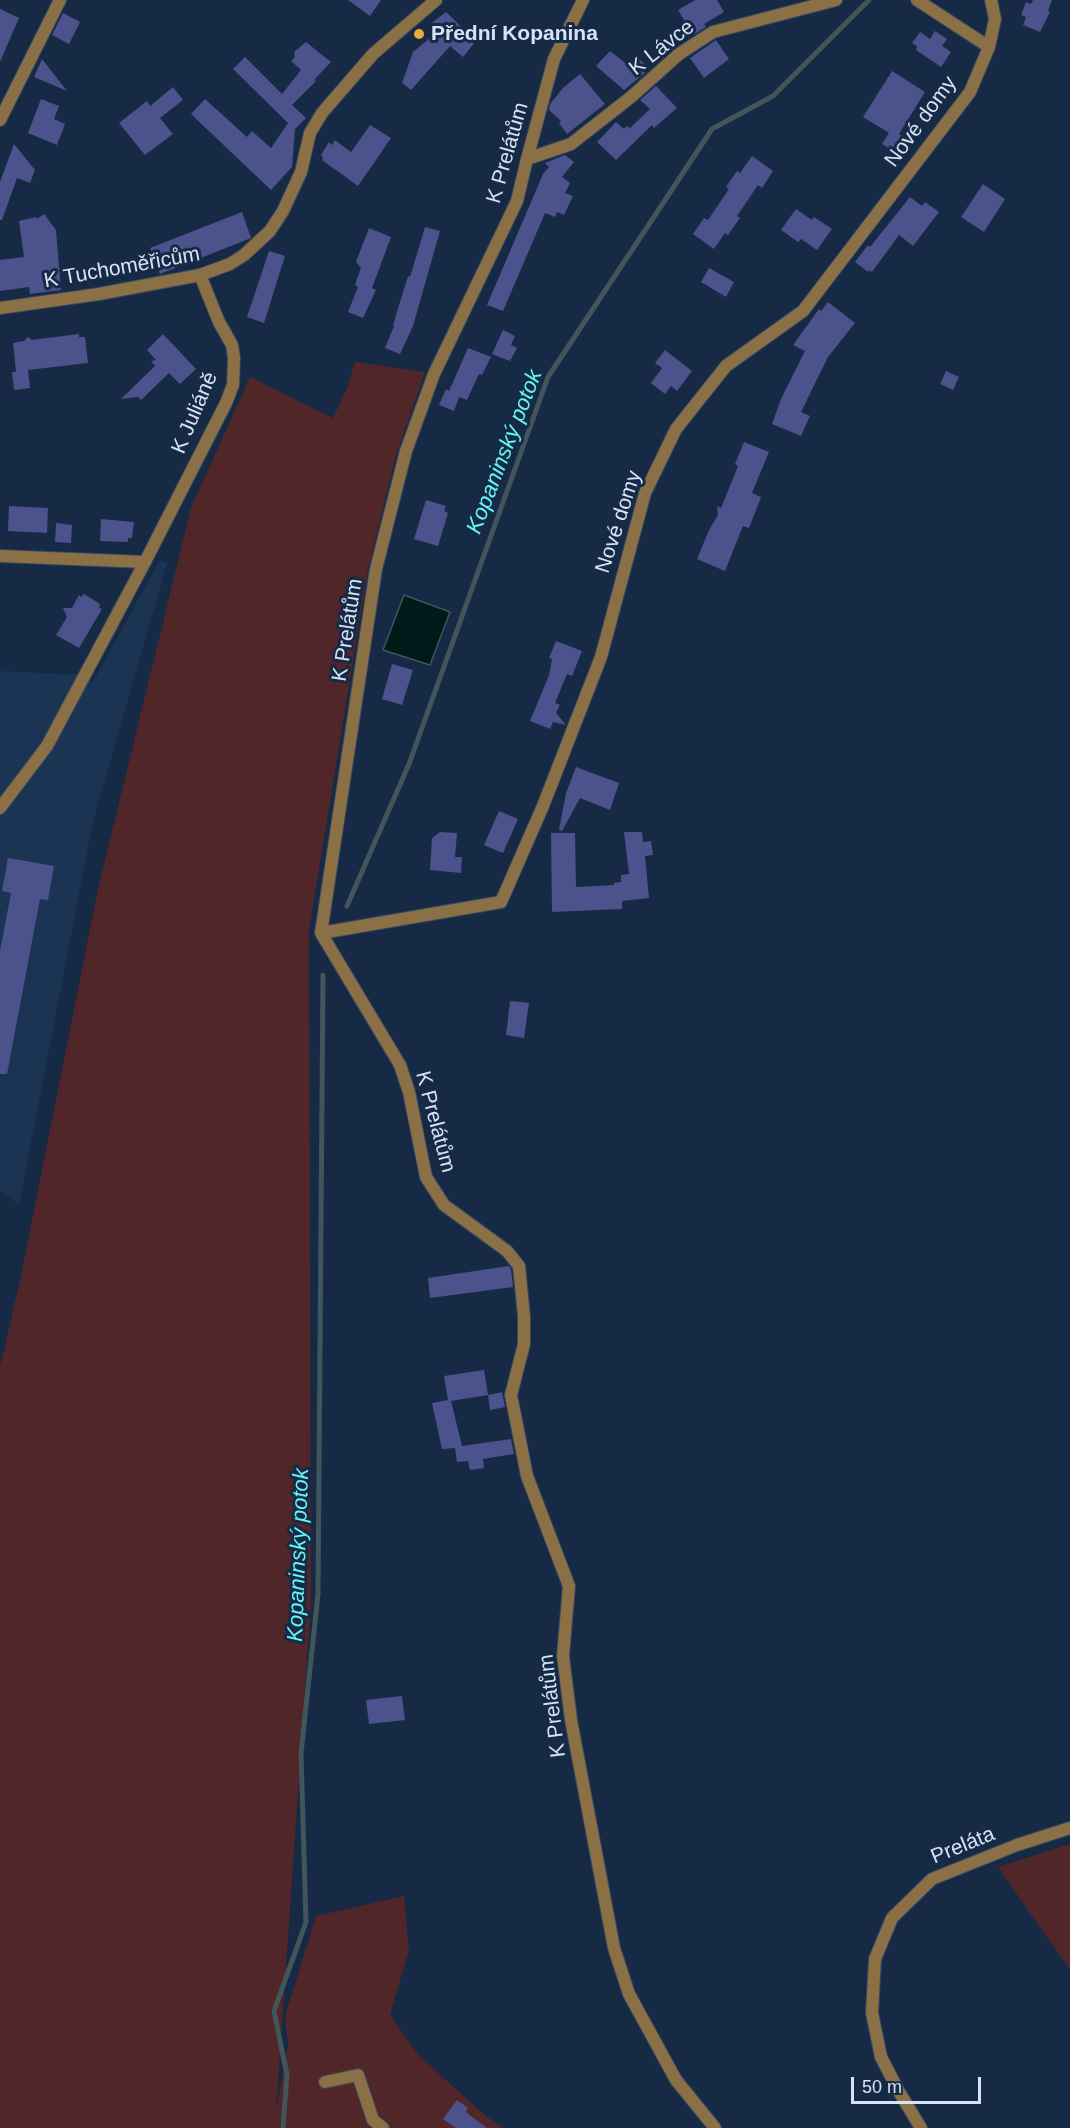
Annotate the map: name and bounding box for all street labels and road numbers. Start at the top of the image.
street label: K Lávce [624,15,700,81]
street label: Nové domy [880,72,962,172]
street label: K Prelátům [482,100,534,206]
street label: K Tuchoměřicům [42,242,202,294]
street label: K Juliáně [167,368,223,458]
street label: Nové domy [591,468,647,576]
street label: K Prelátům [327,577,369,683]
street label: K Prelátům [409,1069,461,1175]
street label: K Prelátům [534,1653,572,1759]
street label: Preláta [927,1822,999,1870]

